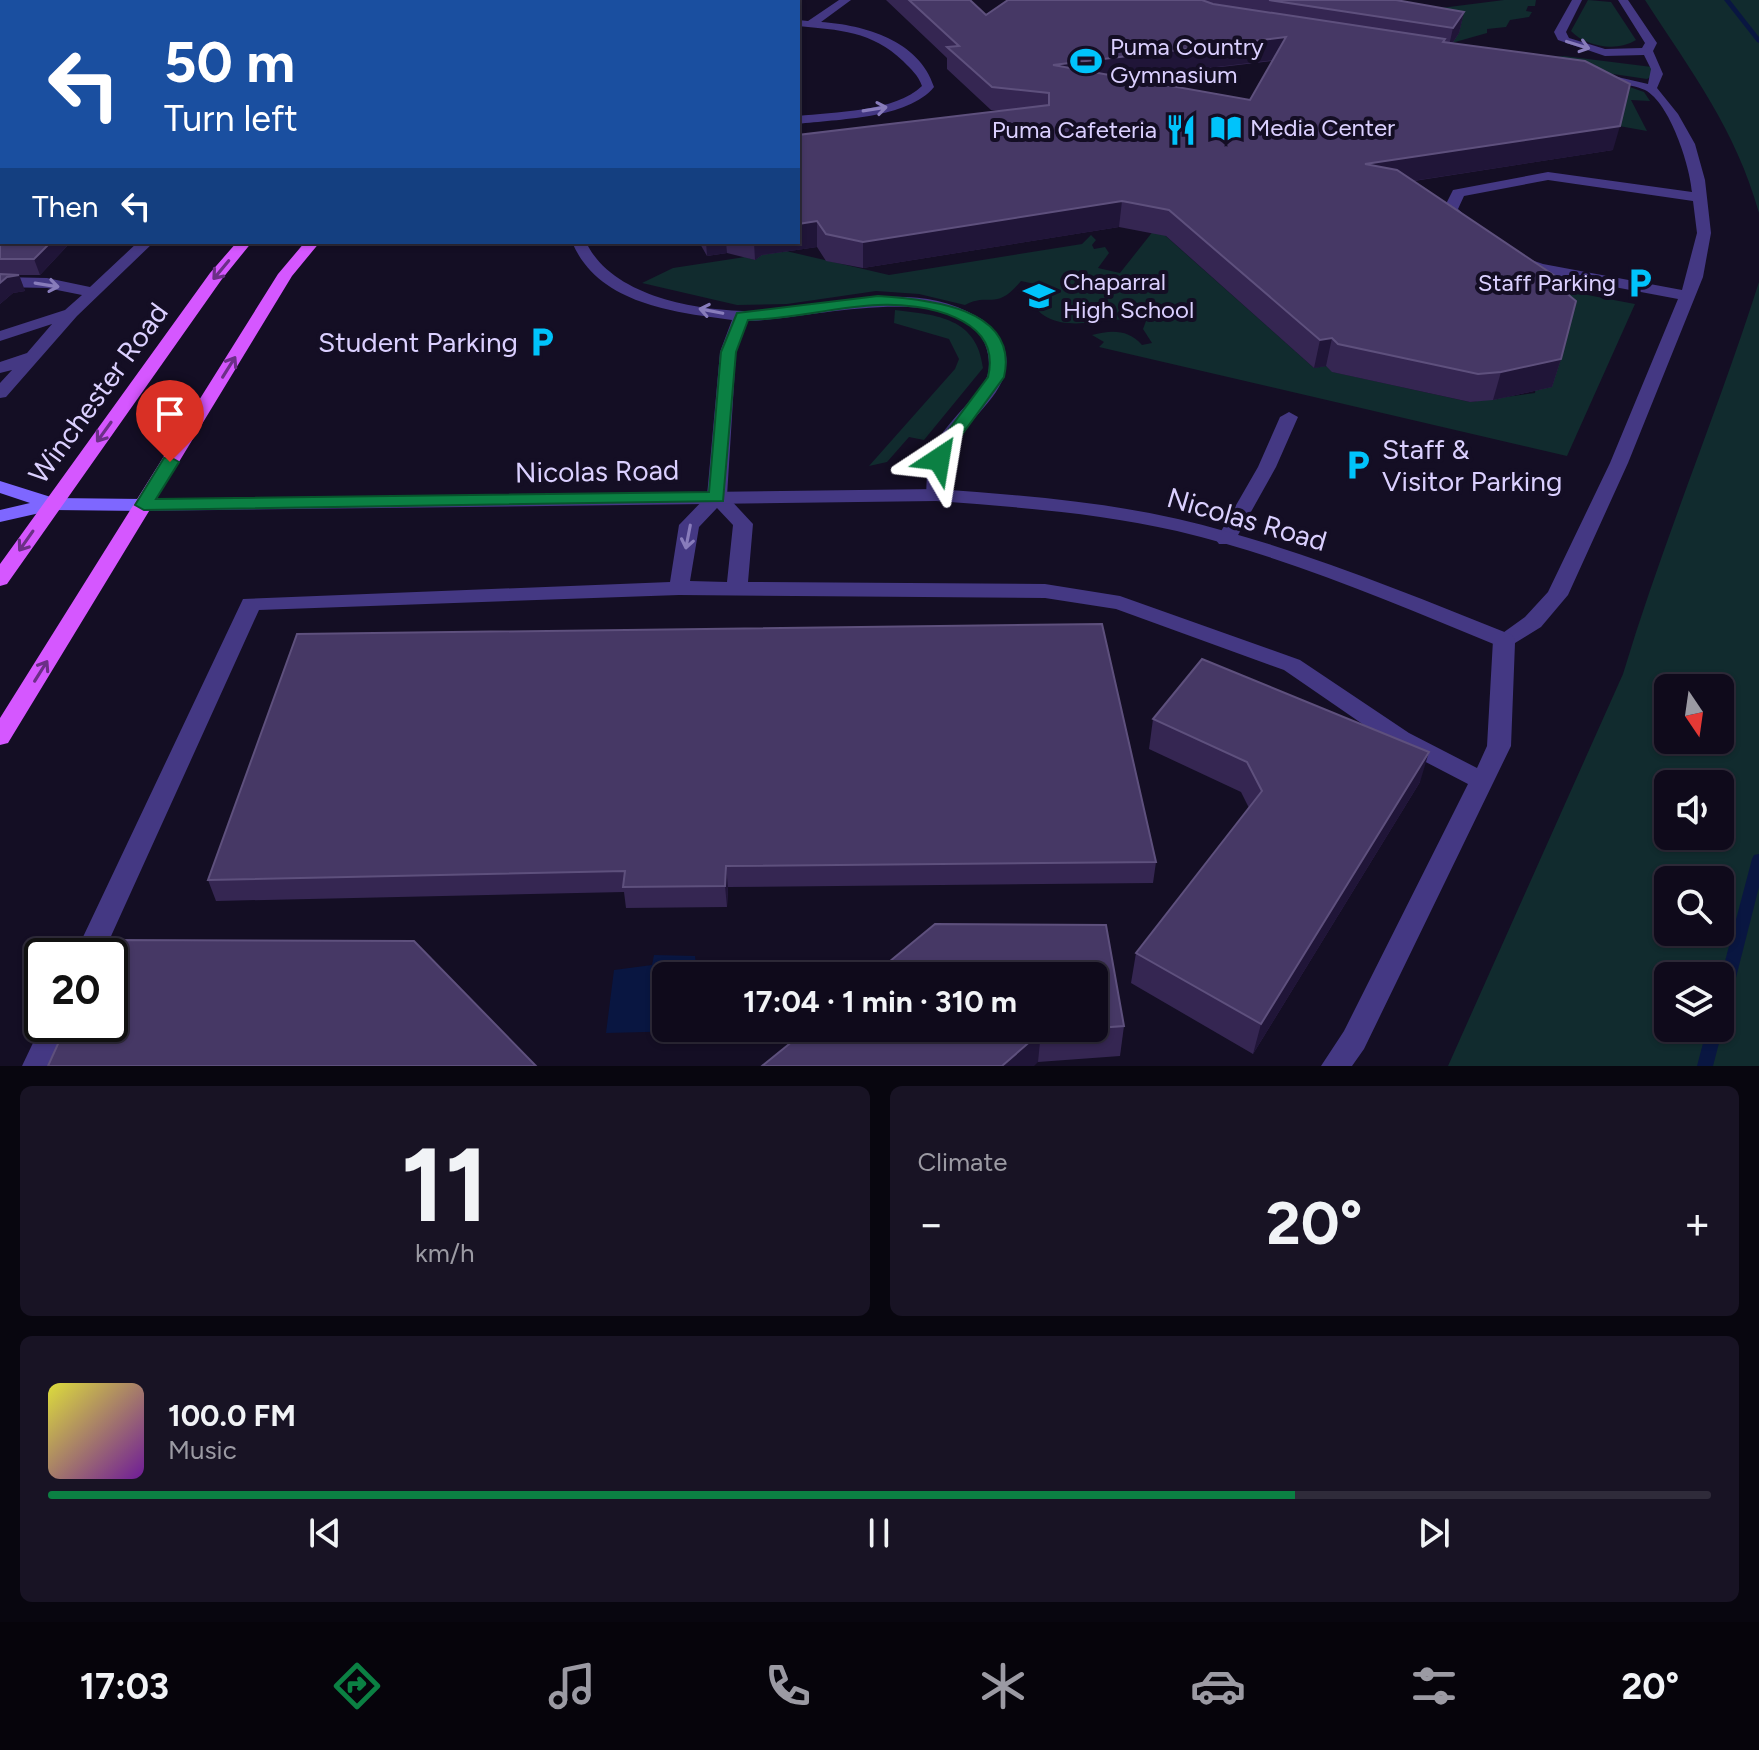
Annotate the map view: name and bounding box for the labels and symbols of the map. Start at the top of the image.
place label: Puma Country Gymnasium [1110,32,1264,89]
one-way arrow [1565,39,1590,53]
sports icon: Puma Country Gymnasium [1069,44,1103,78]
one-way arrow [862,101,887,116]
library icon: Media Center [1209,111,1243,145]
restaurant icon: Puma Cafeteria [1164,113,1198,147]
place label: Media Center [1250,113,1395,142]
place label: Puma Cafeteria [992,115,1157,144]
one-way arrow [212,260,230,280]
parking icon: Staff Parking [1623,266,1657,300]
place label: Chaparral High School [1063,267,1194,324]
place label: Staff Parking [1478,268,1616,297]
one-way arrow [34,278,59,293]
school or university icon: Chaparral High School [1022,279,1056,313]
street label: Winchester Road [21,296,175,490]
one-way arrow [699,302,725,317]
place label: Student Parking [318,325,518,359]
parking icon: Student Parking [525,325,559,359]
one-way arrow [221,356,237,379]
pin [136,380,204,462]
position arrow [897,417,981,501]
one-way arrow [96,420,112,442]
place label: Staff & Visitor Parking [1382,432,1562,498]
parking icon: Staff & Visitor Parking [1341,448,1375,482]
street label: Nicolas Road [515,453,679,489]
street label: Nicolas Road [1163,480,1331,558]
one-way arrow [679,524,694,550]
one-way arrow [18,530,34,552]
one-way arrow [34,660,50,683]
north arrow [1654,674,1734,754]
speed limit sign: 20 [24,938,128,1042]

